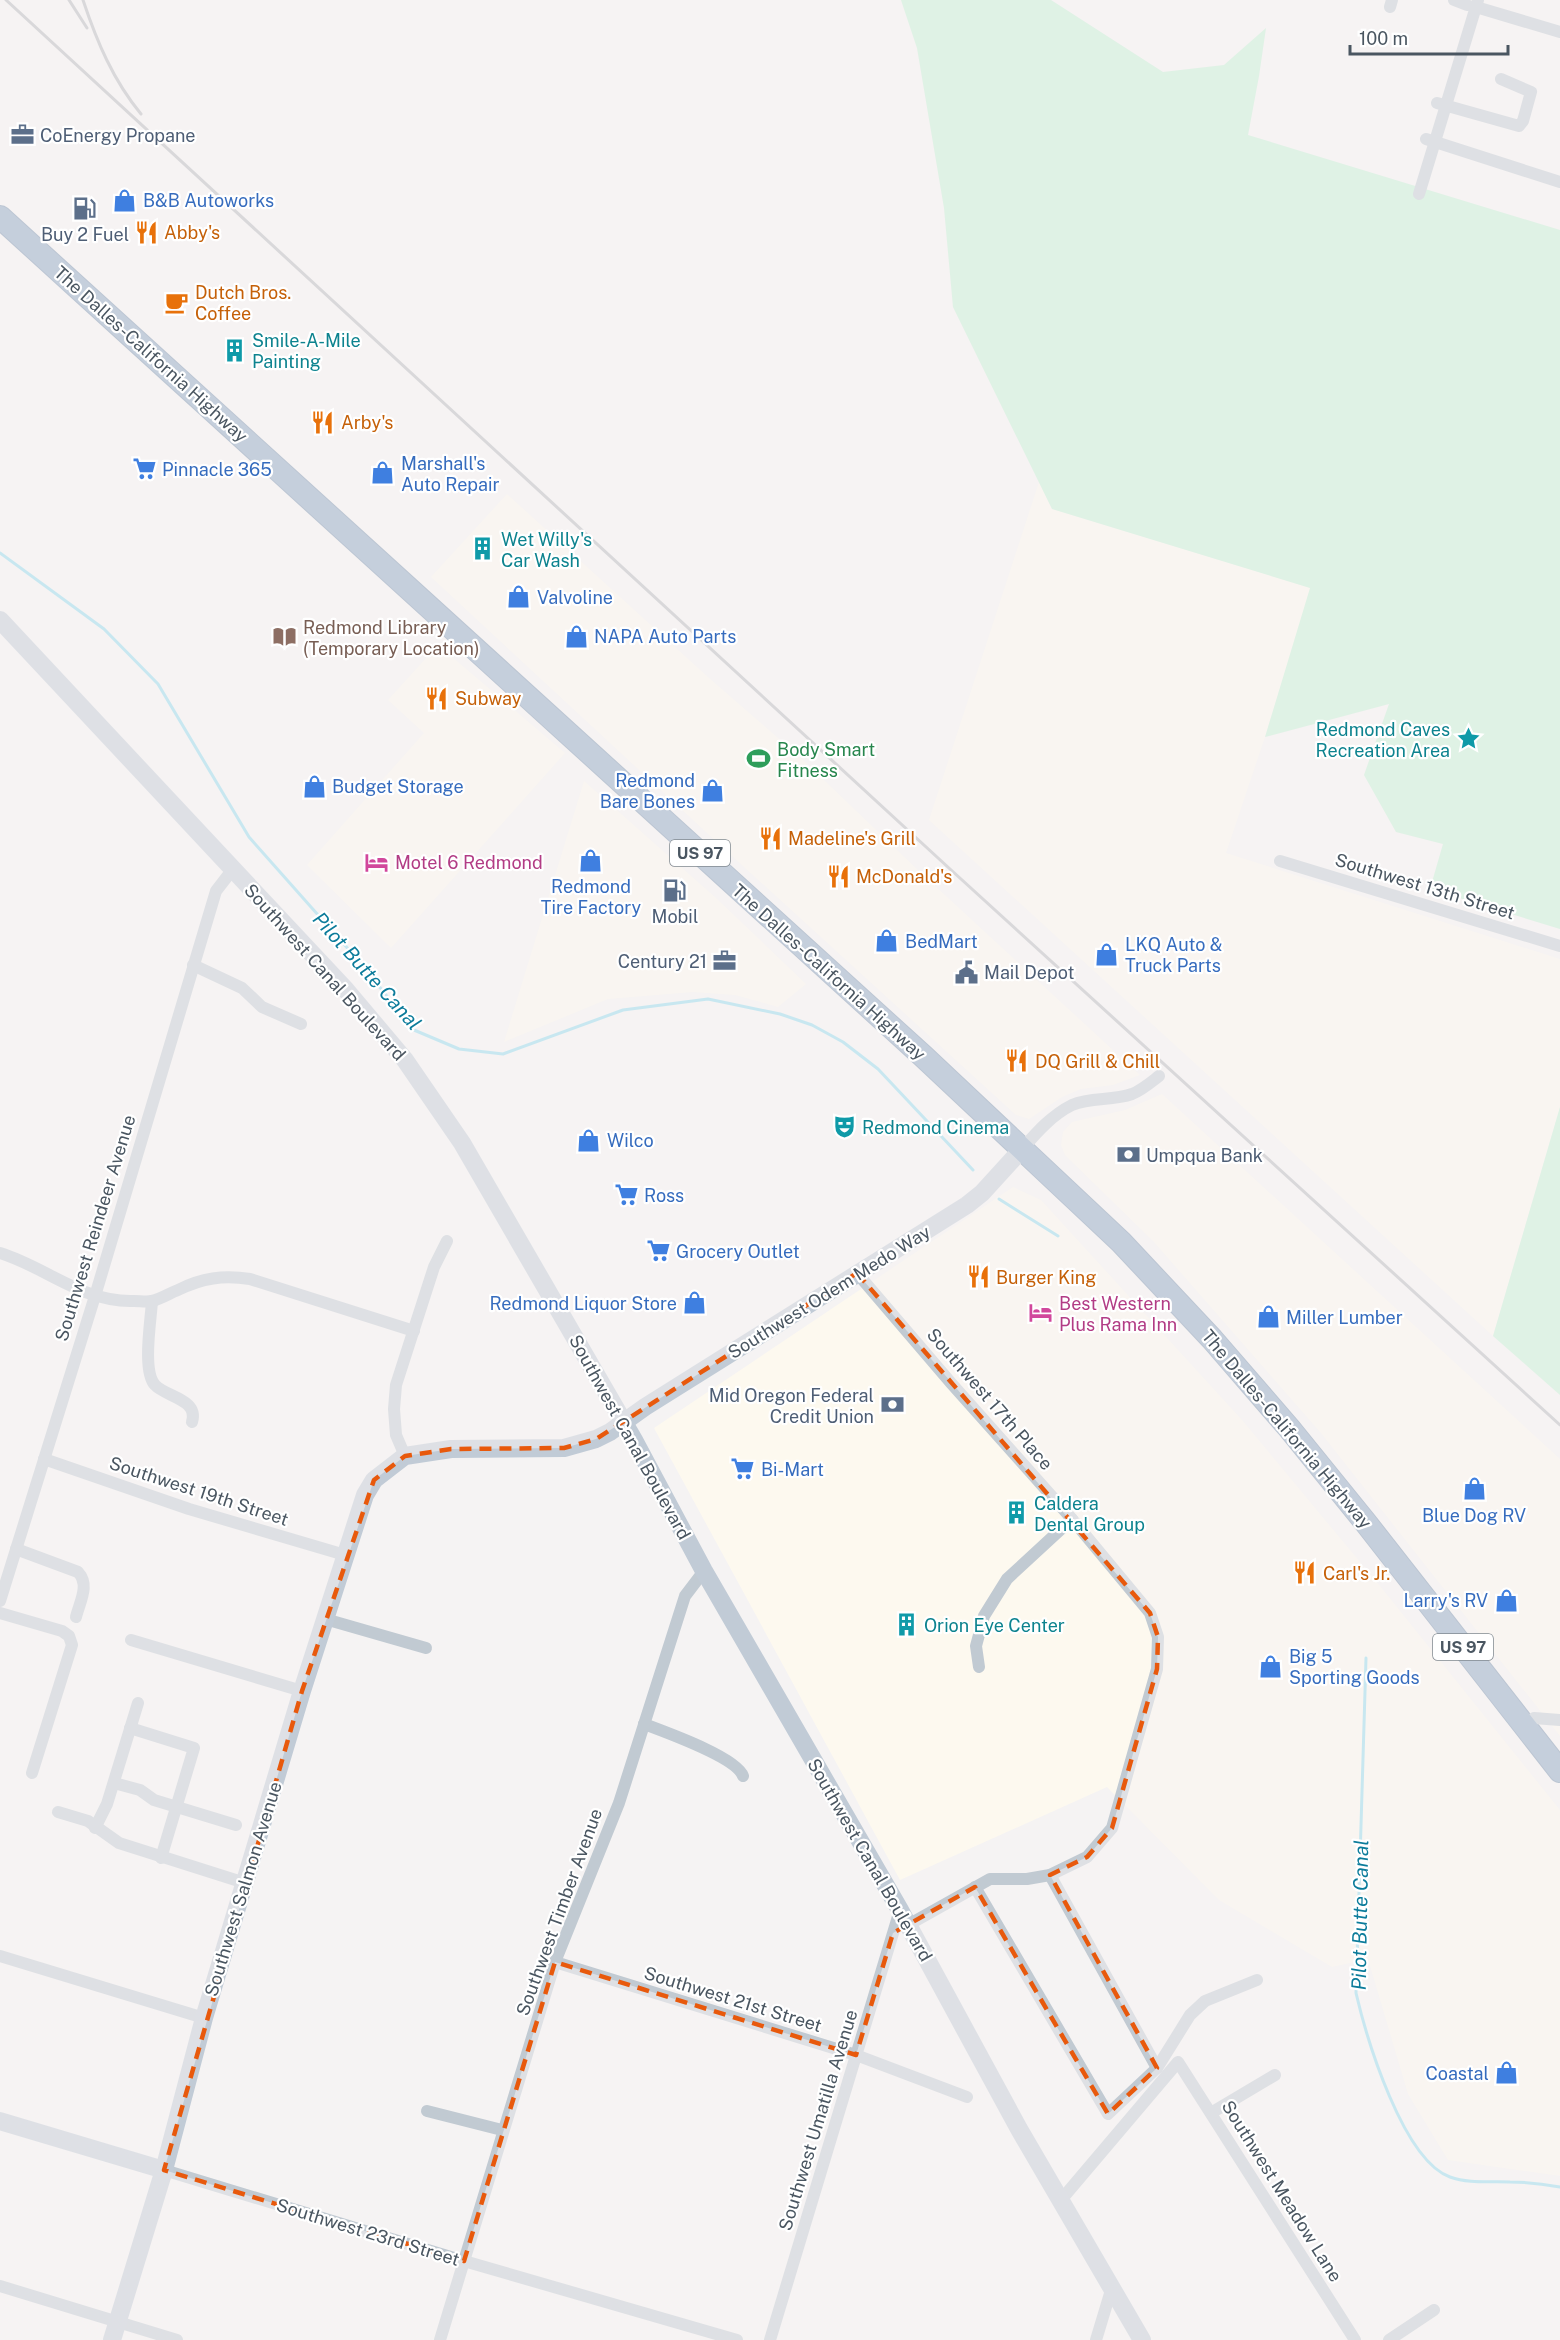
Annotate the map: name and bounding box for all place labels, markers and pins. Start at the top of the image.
office icon: CoEnergy Propane [9,122,35,148]
place label: CoEnergy Propane [40,125,196,146]
shop icon: B&B Autoworks [112,187,138,213]
place label: B&B Autoworks [143,190,274,211]
fuel station icon: Buy 2 Fuel [72,195,98,221]
restaurant icon: Abby's [133,219,159,245]
place label: Abby's [164,222,220,243]
place label: Buy 2 Fuel [41,224,129,245]
place label: Dutch Bros. Coffee [195,282,291,324]
cafe icon: Dutch Bros. Coffee [164,289,190,315]
place label: Smile-A-Mile Painting [252,330,361,372]
building icon: Smile-A-Mile Painting [221,337,247,363]
restaurant icon: Arby's [310,409,336,435]
place label: Arby's [341,412,393,433]
place label: Marshall's Auto Repair [401,453,500,495]
supermarket icon: Pinnacle 365 [131,456,157,482]
place label: Pinnacle 365 [162,459,272,480]
shop icon: Marshall's Auto Repair [370,460,396,486]
place label: Wet Willy's Car Wash [501,529,592,571]
building icon: Wet Willy's Car Wash [470,536,496,562]
shop icon: Valvoline [506,584,532,610]
place label: Valvoline [537,587,613,608]
place label: Redmond Library (Temporary Location) [303,617,479,659]
shop icon: NAPA Auto Parts [563,623,589,649]
library icon: Redmond Library (Temporary Location) [272,624,298,650]
place label: NAPA Auto Parts [594,626,736,647]
restaurant icon: Subway [424,685,450,711]
place label: Subway [455,688,522,709]
place label: Redmond Caves Recreation Area [1316,719,1450,761]
place icon: Redmond Caves Recreation Area [1455,726,1481,752]
place label: Body Smart Fitness [777,739,875,781]
sports icon: Body Smart Fitness [746,746,772,772]
place label: Redmond Bare Bones [600,770,695,812]
shop icon: Budget Storage [301,773,327,799]
place label: Budget Storage [332,776,464,797]
shop icon: Redmond Bare Bones [700,777,726,803]
restaurant icon: Madeline's Grill [757,825,783,851]
place label: Madeline's Grill [788,828,916,849]
shop icon: Redmond Tire Factory [578,847,604,873]
hotel icon: Motel 6 Redmond [364,849,390,875]
place label: Motel 6 Redmond [395,852,543,873]
restaurant icon: McDonald's [825,863,851,889]
place label: McDonald's [856,866,952,887]
place label: Redmond Tire Factory [541,876,642,918]
fuel station icon: Mobil [662,877,688,903]
place label: Mobil [652,906,698,927]
shop icon: BedMart [874,928,900,954]
place label: BedMart [905,931,978,952]
place label: LKQ Auto & Truck Parts [1125,934,1223,976]
shop icon: LKQ Auto & Truck Parts [1094,941,1120,967]
office icon: Century 21 [712,948,738,974]
place label: Century 21 [618,951,707,972]
public building icon: Mail Depot [953,959,979,985]
place label: Mail Depot [984,962,1074,983]
restaurant icon: DQ Grill & Chill [1004,1048,1030,1074]
place label: DQ Grill & Chill [1035,1051,1160,1072]
theatre icon: Redmond Cinema [831,1114,857,1140]
place label: Redmond Cinema [862,1117,1009,1138]
shop icon: Wilco [576,1127,602,1153]
place label: Wilco [607,1130,654,1151]
bank icon: Umpqua Bank [1115,1142,1141,1168]
place label: Umpqua Bank [1146,1145,1263,1166]
supermarket icon: Ross [613,1182,639,1208]
place label: Ross [644,1185,684,1206]
supermarket icon: Grocery Outlet [645,1238,671,1264]
place label: Grocery Outlet [676,1241,800,1262]
restaurant icon: Burger King [965,1264,991,1290]
place label: Burger King [996,1267,1096,1288]
shop icon: Redmond Liquor Store [682,1290,708,1316]
place label: Redmond Liquor Store [489,1293,677,1314]
place label: Best Western Plus Rama Inn [1059,1293,1177,1335]
hotel icon: Best Western Plus Rama Inn [1028,1300,1054,1326]
shop icon: Miller Lumber [1255,1304,1281,1330]
place label: Miller Lumber [1286,1307,1403,1328]
place label: Mid Oregon Federal Credit Union [709,1385,874,1427]
bank icon: Mid Oregon Federal Credit Union [879,1392,905,1418]
supermarket icon: Bi-Mart [730,1456,756,1482]
place label: Bi-Mart [761,1459,824,1480]
shop icon: Blue Dog RV [1461,1476,1487,1502]
place label: Caldera Dental Group [1034,1493,1145,1535]
building icon: Caldera Dental Group [1003,1500,1029,1526]
place label: Blue Dog RV [1422,1505,1526,1526]
restaurant icon: Carl's Jr. [1292,1560,1318,1586]
place label: Carl's Jr. [1323,1563,1390,1584]
shop icon: Larry's RV [1493,1587,1519,1613]
place label: Larry's RV [1404,1590,1488,1611]
building icon: Orion Eye Center [893,1612,919,1638]
place label: Orion Eye Center [924,1615,1065,1636]
place label: Big 5 Sporting Goods [1289,1646,1420,1688]
shop icon: Big 5 Sporting Goods [1258,1653,1284,1679]
shop icon: Coastal [1494,2060,1520,2086]
place label: Coastal [1425,2063,1489,2084]

